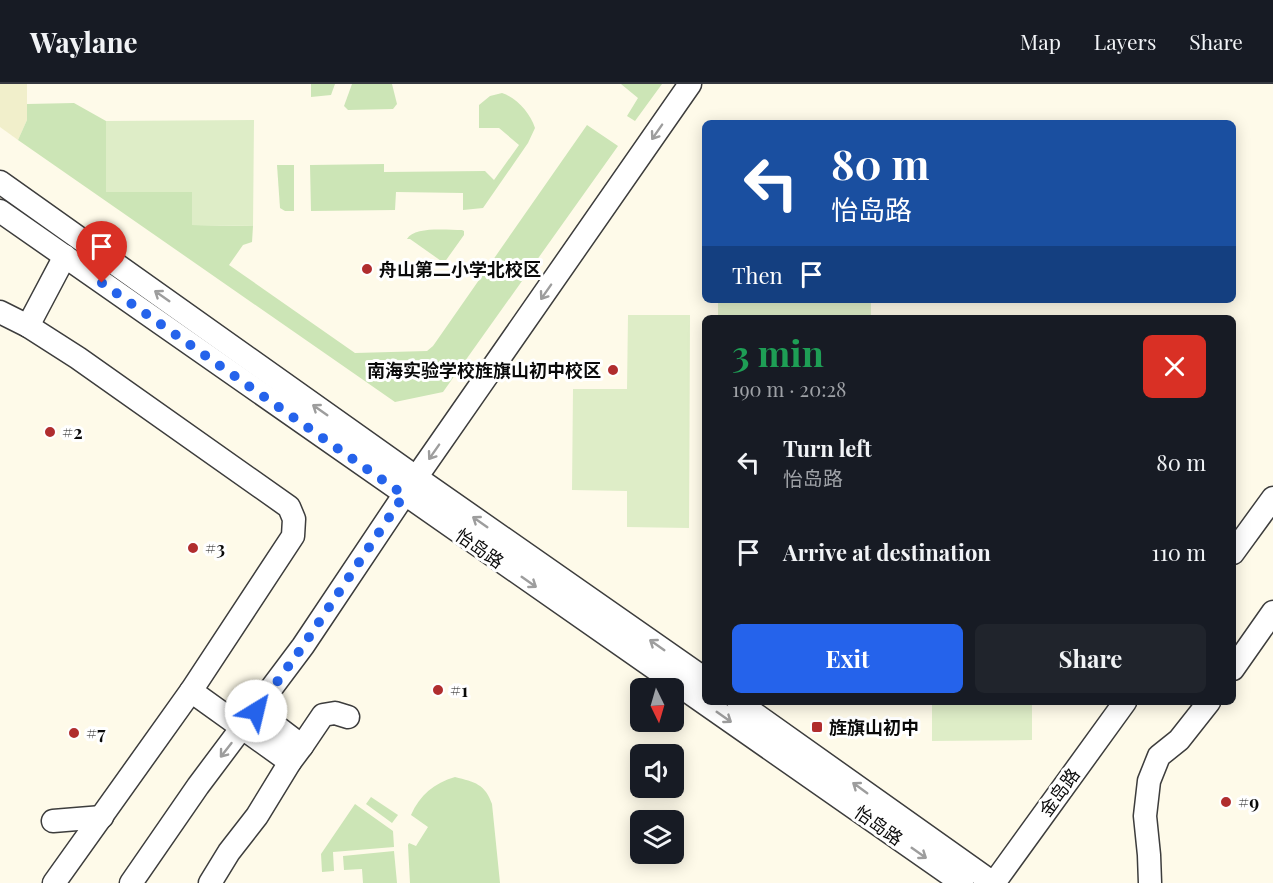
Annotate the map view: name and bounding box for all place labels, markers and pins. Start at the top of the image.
pin [76,221,127,283]
place label: 舟山第二小学北校区 [379,257,541,281]
marker: 舟山第二小学北校区 [360,262,374,276]
place label: 南海实验学校旌旗山初中校区 [367,358,601,382]
marker: 南海实验学校旌旗山初中校区 [606,363,620,377]
place label: #2 [62,420,83,444]
marker: #2 [43,425,57,439]
place label: #3 [205,536,225,560]
marker: #3 [186,541,200,555]
place label: #1 [450,678,468,702]
marker: #1 [431,683,445,697]
place label: 旌旗山初中 [829,715,919,739]
marker: 旌旗山初中 [810,720,824,734]
place label: #7 [86,721,106,745]
marker: #7 [67,726,81,740]
place label: #9 [1238,790,1259,814]
marker: #9 [1219,795,1233,809]

